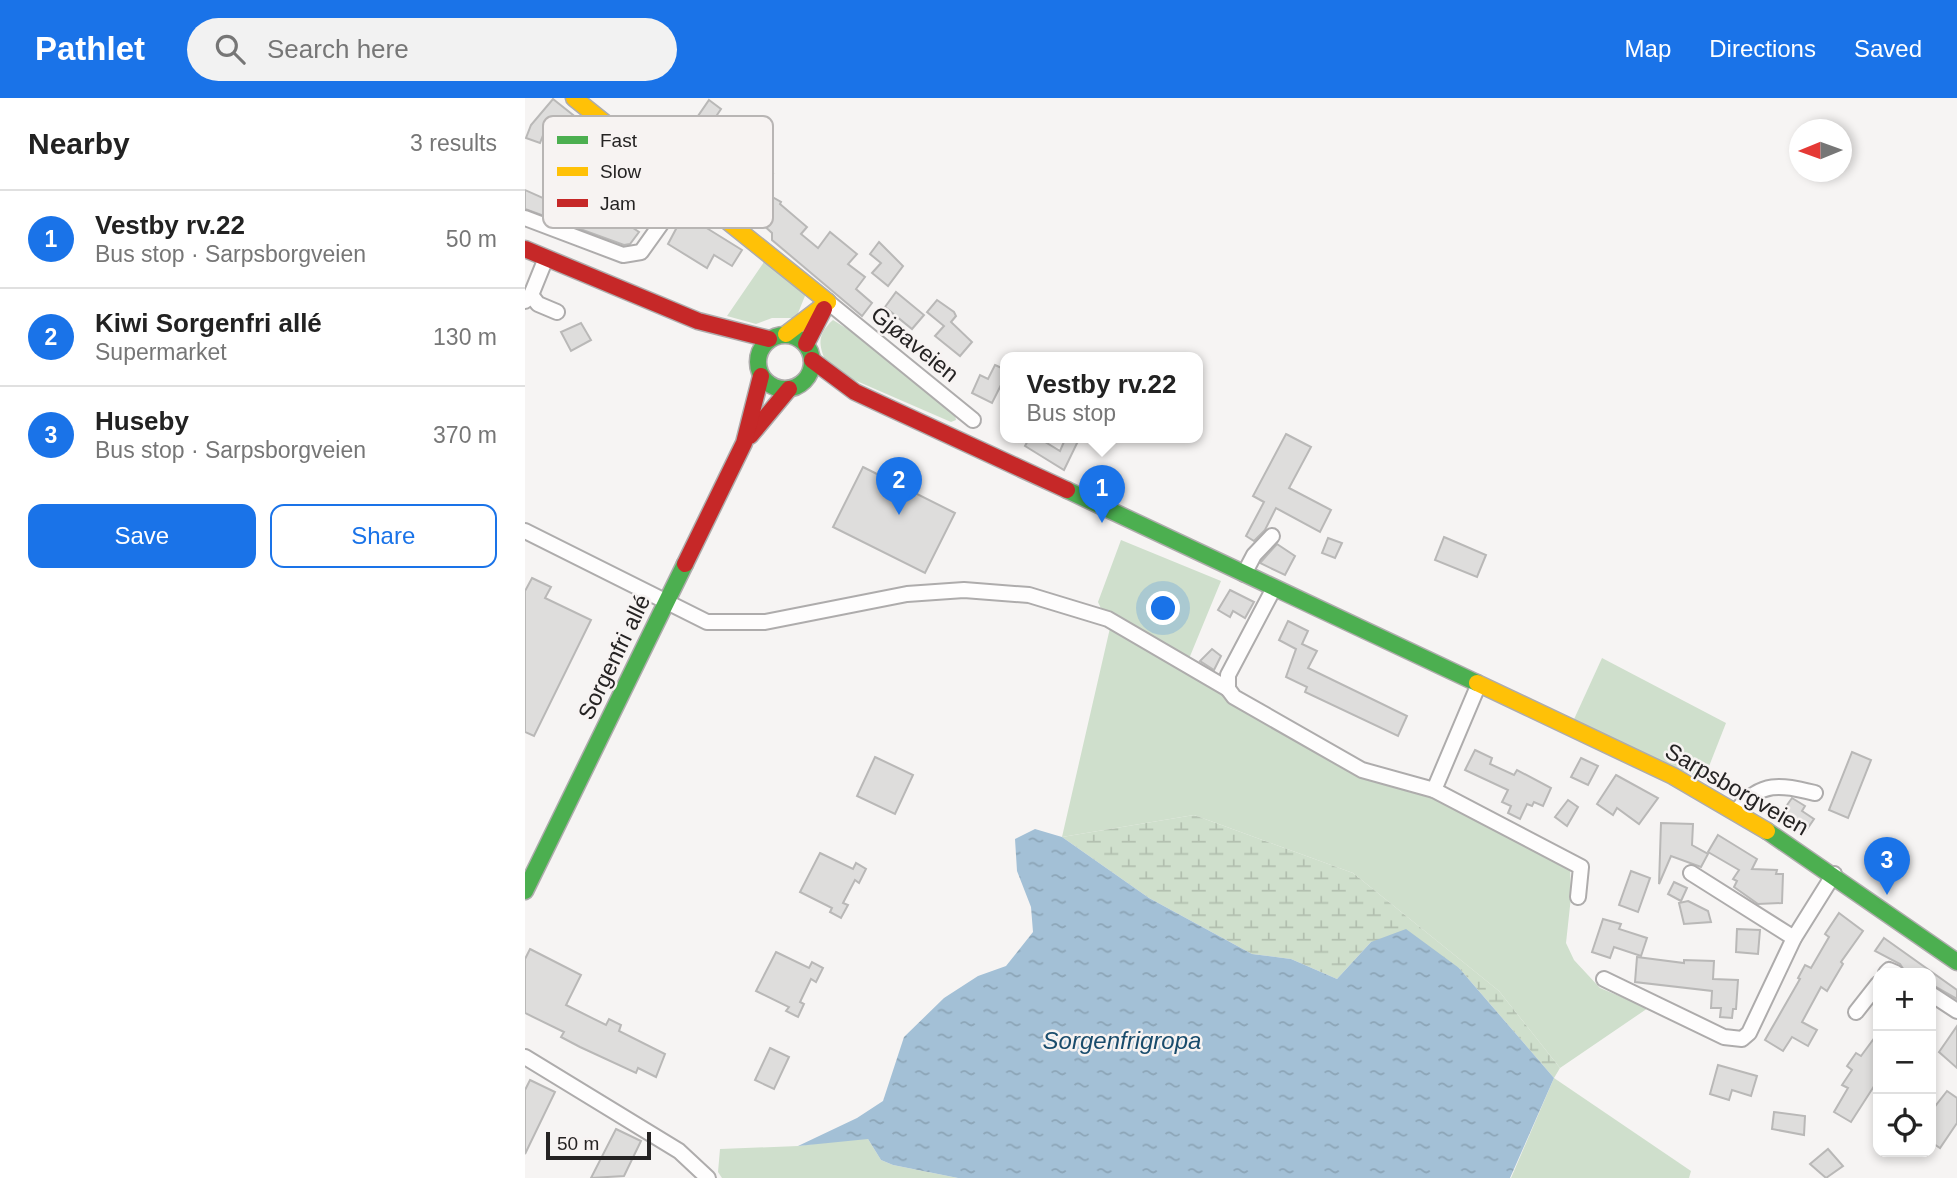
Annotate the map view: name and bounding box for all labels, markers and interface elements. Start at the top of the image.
search box [187,18,677,81]
text: Pathlet [35,30,145,67]
icon: search [211,30,249,68]
text: Search here [267,34,409,64]
text: Map [1625,35,1671,62]
text: Directions [1709,35,1816,62]
text: Saved [1854,35,1922,62]
legend [543,116,773,228]
north arrow [1789,119,1852,182]
text: Nearby [28,127,130,160]
text: 3 results [410,130,497,156]
text: Fast [600,130,638,151]
text: Slow [600,161,641,182]
text: Jam [600,193,636,214]
text: Vestby rv.22 [95,210,245,240]
text: 1 [45,226,57,252]
text: 50 m [446,226,497,252]
text: Bus stop · Sarpsborgveien [95,241,366,267]
street label: Gjøaveien [866,301,964,387]
text: Kiwi Sorgenfri allé [95,308,322,338]
text: 2 [45,324,57,350]
text: 130 m [433,324,497,350]
text: Supermarket [95,339,227,365]
popup [1000,352,1203,443]
text: Vestby rv.22 [1027,369,1176,399]
text: Bus stop [1027,400,1116,426]
text: Huseby [95,406,189,436]
text: 3 [45,422,57,448]
text: 370 m [433,422,497,448]
text: Bus stop · Sarpsborgveien [95,437,366,463]
pin: 2 [876,457,922,515]
pin: 1 [1079,465,1125,523]
button: Save [28,504,256,568]
button: Share [270,504,497,568]
street label: Sorgenfri allé [573,590,655,724]
your location [1146,591,1180,625]
street label: Sarpsborgveien [1661,737,1813,841]
pin: 3 [1864,837,1910,895]
map controls [1873,968,1936,1157]
button: + [1873,968,1936,1031]
water label: Sorgenfrigropa [1043,1027,1201,1054]
button: − [1873,1031,1936,1094]
button: locate [1873,1094,1936,1157]
scale bar [546,1129,651,1161]
text: 50 m [557,1133,599,1154]

